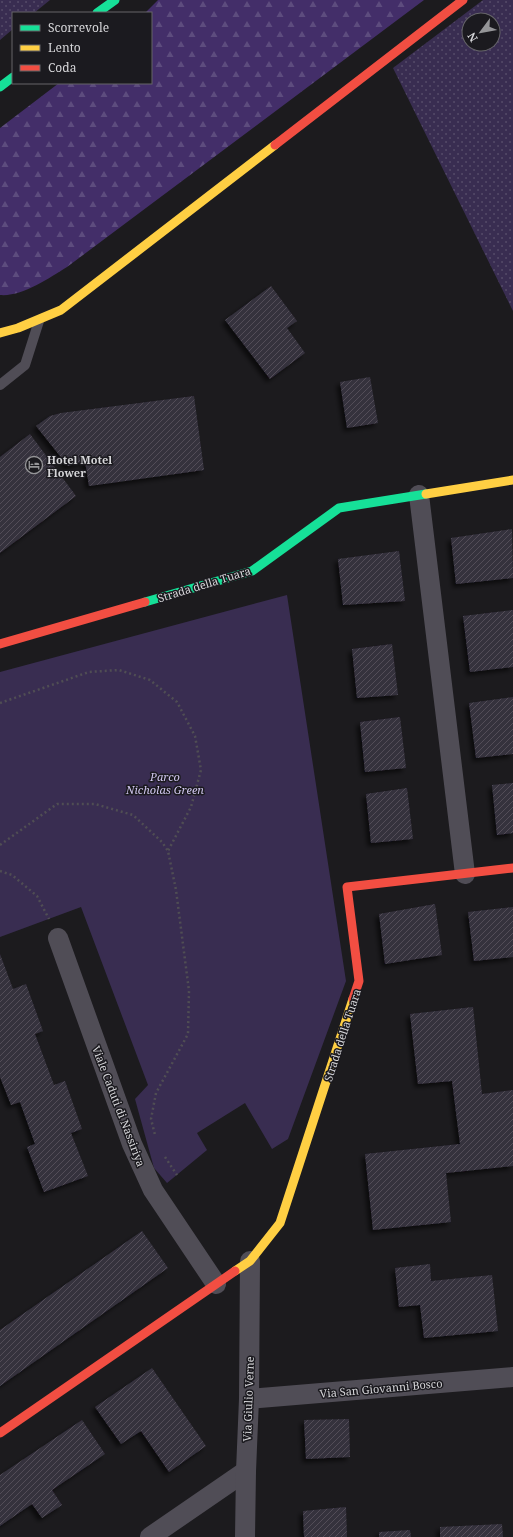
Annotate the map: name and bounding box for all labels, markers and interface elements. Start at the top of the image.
legend [12,12,152,84]
north arrow [461,12,501,52]
text: Scorrevole [48,19,109,36]
text: N [463,30,481,45]
text: Lento [48,39,81,56]
text: Coda [48,59,77,76]
place label: Hotel Motel Flower [47,452,112,480]
hotel icon: Hotel Motel Flower [24,455,44,475]
street label: Strada della Tuara [156,563,252,605]
park label: Parco Nicholas Green [125,769,204,797]
street label: Strada della Tuara [320,987,364,1083]
street label: Viale Caduti di Nassiriya [89,1043,149,1169]
street label: Via Giulio Verne [239,1356,257,1442]
street label: Via San Giovanni Bosco [319,1375,443,1401]

